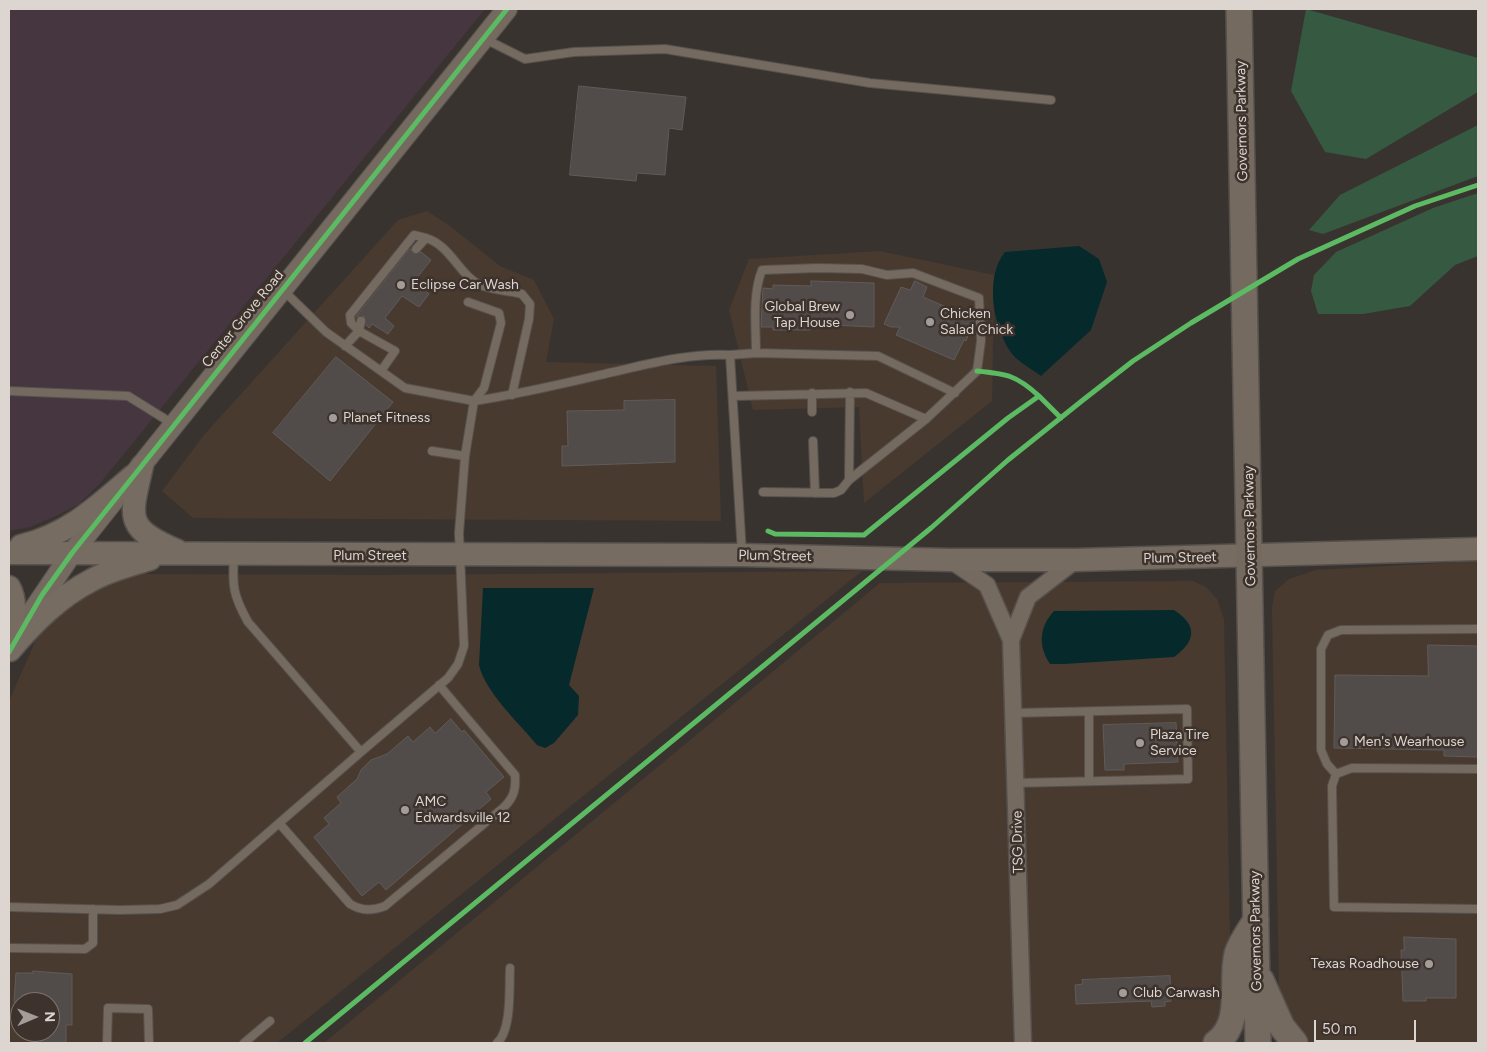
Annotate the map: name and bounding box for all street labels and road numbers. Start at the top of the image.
street label: Governors Parkway [1233,61,1251,181]
street label: Center Grove Road [199,267,287,371]
street label: Governors Parkway [1241,466,1259,586]
street label: Plum Street [738,547,812,565]
street label: Plum Street [333,548,407,564]
street label: Plum Street [1143,549,1217,567]
street label: TSG Drive [1009,810,1027,874]
street label: Governors Parkway [1247,871,1265,991]

